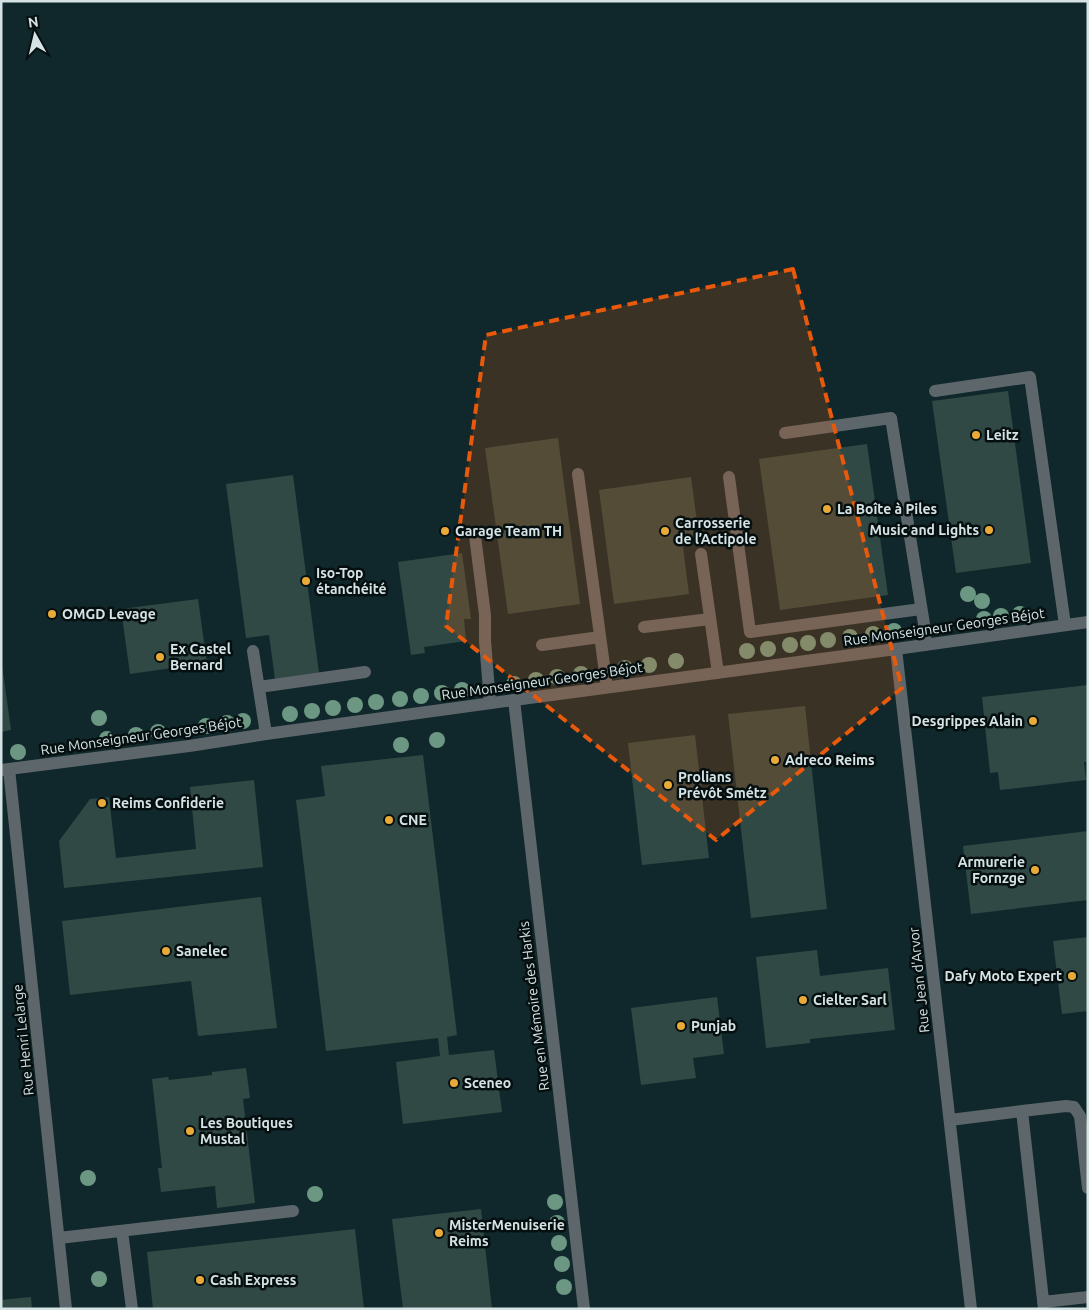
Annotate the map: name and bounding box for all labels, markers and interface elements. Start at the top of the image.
north arrow [10,10,60,60]
text: N [27,13,39,31]
place label: Leitz [986,427,1019,443]
marker: Leitz [970,429,982,441]
place label: La Boîte à Piles [837,501,938,517]
marker: La Boîte à Piles [821,503,833,515]
place label: Carrosserie de l’Actipole [675,515,756,547]
place label: Music and Lights [869,522,979,538]
place label: Garage Team TH [455,523,562,539]
marker: Music and Lights [983,524,995,536]
marker: Garage Team TH [439,525,451,537]
marker: Carrosserie de l’Actipole [659,525,671,537]
place label: Iso-Top étanchéité [316,565,387,597]
marker: Iso-Top étanchéité [300,575,312,587]
street label: Rue Monseigneur Georges Béjot [842,605,1046,649]
place label: OMGD Levage [62,606,156,622]
marker: OMGD Levage [46,608,58,620]
place label: Ex Castel Bernard [170,641,231,673]
marker: Ex Castel Bernard [154,651,166,663]
street label: Rue Monseigneur Georges Béjot [440,659,644,703]
place label: Desgrippes Alain [912,713,1023,729]
street label: Rue Monseigneur Georges Béjot [39,714,243,758]
marker: Desgrippes Alain [1027,715,1039,727]
place label: Adreco Reims [785,752,875,768]
marker: Adreco Reims [769,754,781,766]
place label: Prolians Prévôt Smétz [678,769,767,801]
marker: Prolians Prévôt Smétz [662,779,674,791]
place label: Reims Confiderie [112,795,224,811]
marker: Reims Confiderie [96,797,108,809]
place label: CNE [399,812,427,828]
marker: CNE [383,814,395,826]
place label: Armurerie Fornzge [958,854,1025,886]
marker: Armurerie Fornzge [1029,864,1041,876]
street label: Rue en Mémoire des Harkis [516,920,552,1092]
street label: Rue Jean d'Arvor [905,926,933,1034]
place label: Sanelec [176,943,227,959]
marker: Sanelec [160,945,172,957]
place label: Dafy Moto Expert [944,968,1062,984]
marker: Dafy Moto Expert [1066,970,1078,982]
street label: Rue Henri Lelarge [9,984,37,1096]
place label: Cielter Sarl [813,992,887,1008]
marker: Cielter Sarl [797,994,809,1006]
place label: Punjab [691,1018,736,1034]
marker: Punjab [675,1020,687,1032]
place label: Sceneo [464,1075,511,1091]
marker: Sceneo [448,1077,460,1089]
place label: Les Boutiques Mustal [200,1115,293,1147]
marker: Les Boutiques Mustal [184,1125,196,1137]
place label: MisterMenuiserie Reims [449,1217,565,1249]
marker: MisterMenuiserie Reims [433,1227,445,1239]
place label: Cash Express [210,1272,297,1288]
marker: Cash Express [194,1274,206,1286]

